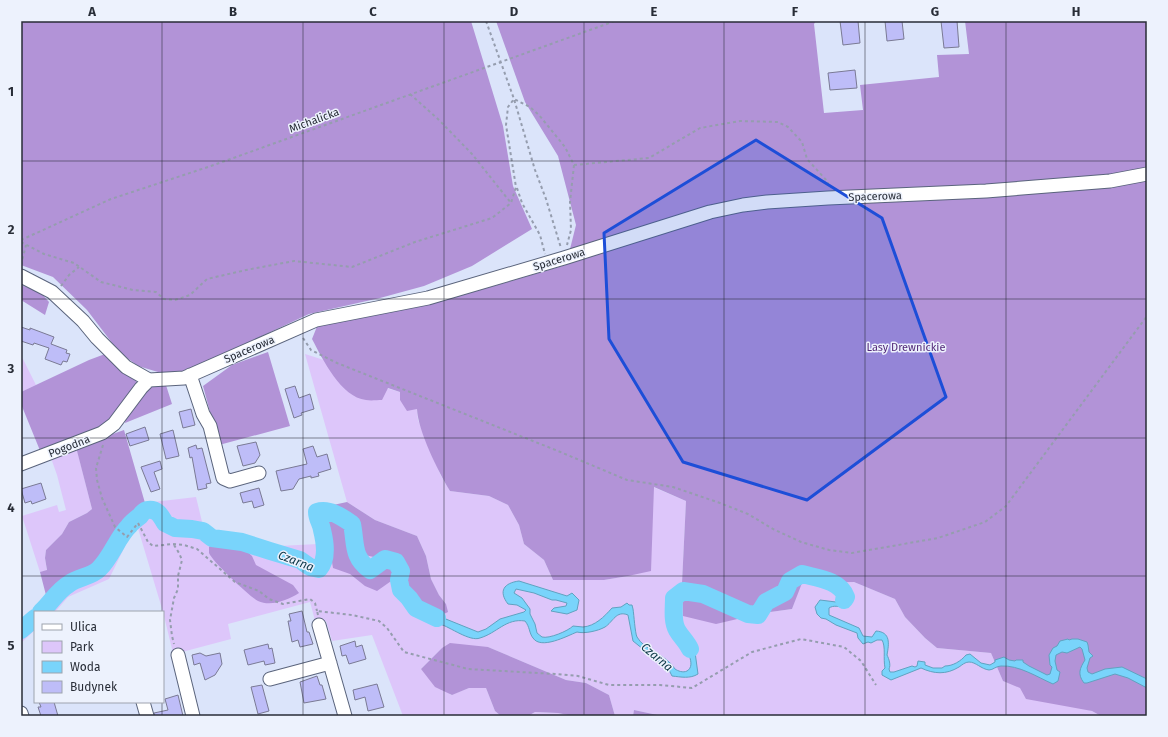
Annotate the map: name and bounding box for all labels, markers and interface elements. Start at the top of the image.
text: A [87,4,96,19]
text: B [229,4,237,19]
text: C [369,4,377,19]
text: D [510,4,519,19]
text: E [651,4,658,19]
text: F [792,4,799,19]
text: G [931,4,939,19]
text: H [1072,4,1080,19]
text: 1 [8,84,14,99]
street label: Michalicka [287,105,341,136]
street label: Spacerowa [848,189,902,204]
text: 2 [8,222,15,237]
street label: Spacerowa [532,245,587,274]
street label: Spacerowa [222,333,276,366]
park label: Lasy Drewnickie [867,341,945,354]
text: 3 [7,361,15,376]
street label: Pogodna [47,433,92,460]
text: 4 [7,500,15,515]
water label: Czarna [276,548,316,574]
legend [34,611,164,703]
text: Ulica [70,620,97,634]
text: 5 [8,638,15,653]
text: Park [70,640,94,654]
water label: Czarna [638,640,676,674]
text: Woda [70,660,101,674]
text: Budynek [70,680,118,694]

